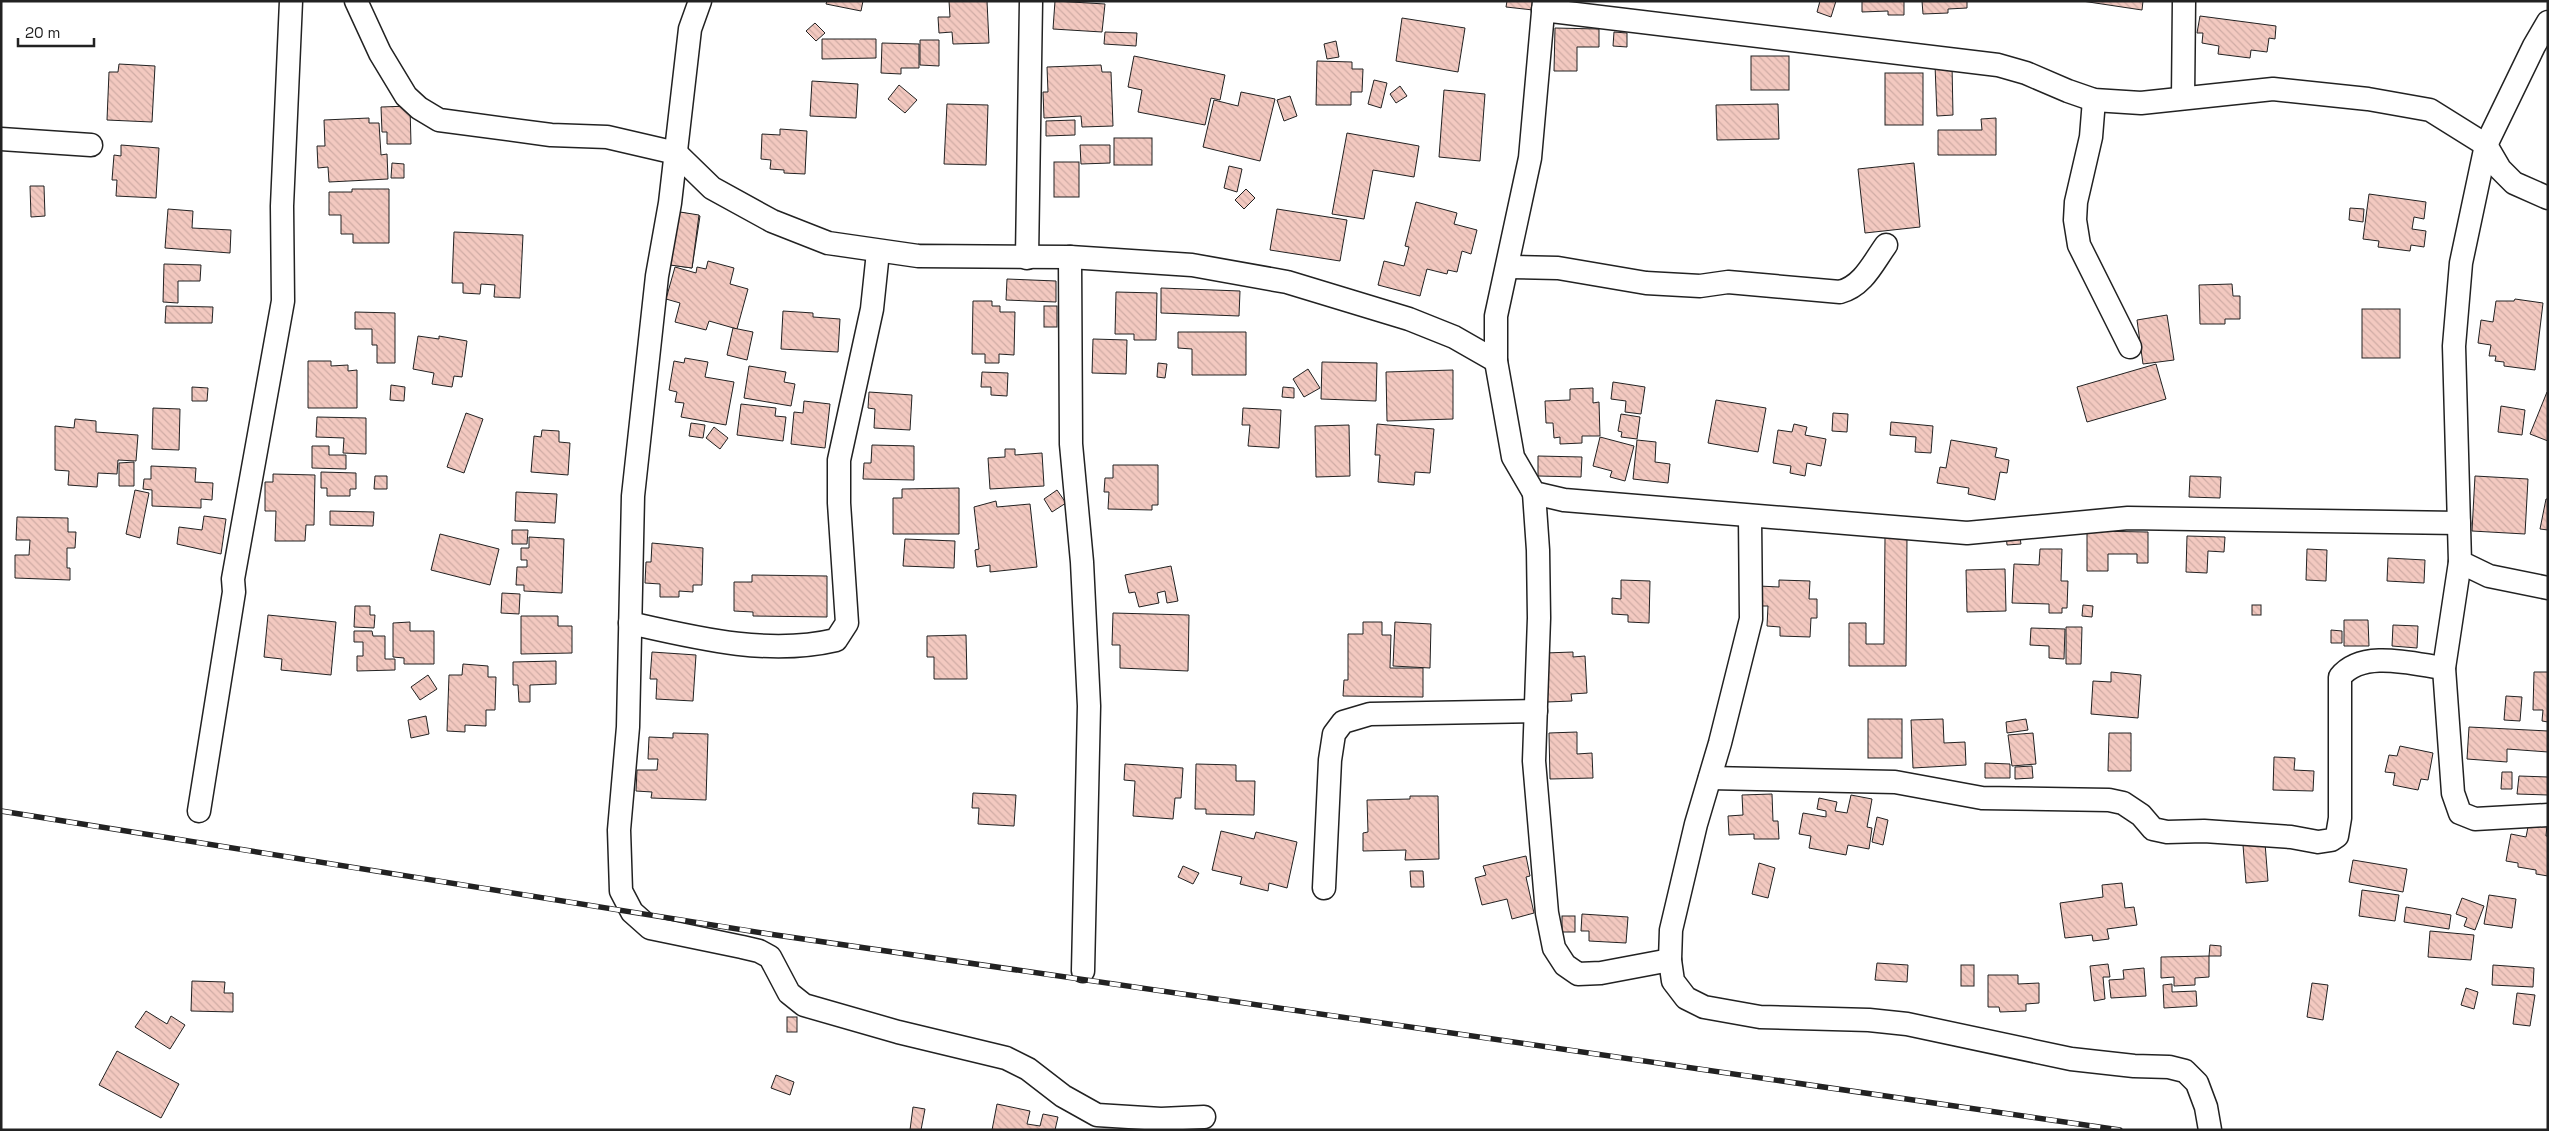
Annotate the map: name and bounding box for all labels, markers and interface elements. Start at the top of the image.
scale bar [18,15,94,47]
text: 20 m [25,23,60,42]

